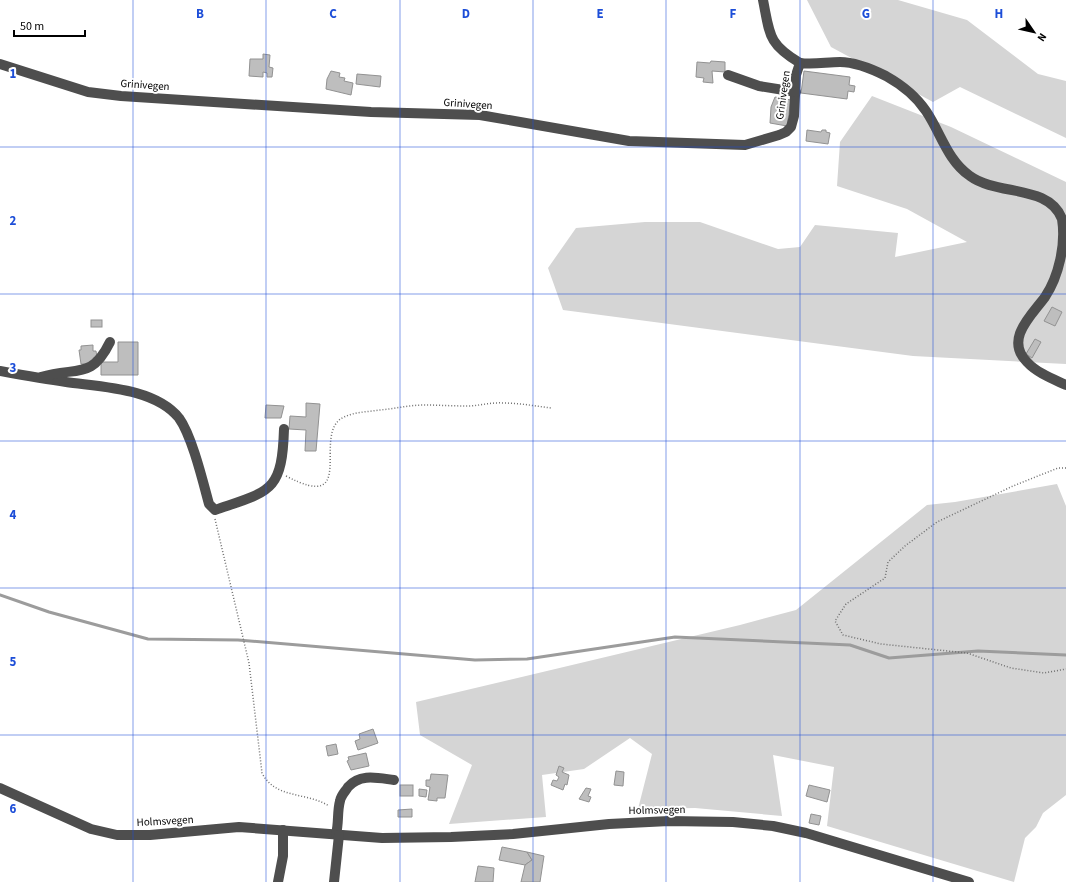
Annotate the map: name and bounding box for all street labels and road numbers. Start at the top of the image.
street label: Grinivegen [772,70,794,120]
street label: Grinivegen [120,76,170,94]
street label: Grinivegen [443,95,493,113]
street label: Holmsvegen [628,802,686,818]
street label: Holmsvegen [136,812,194,830]

